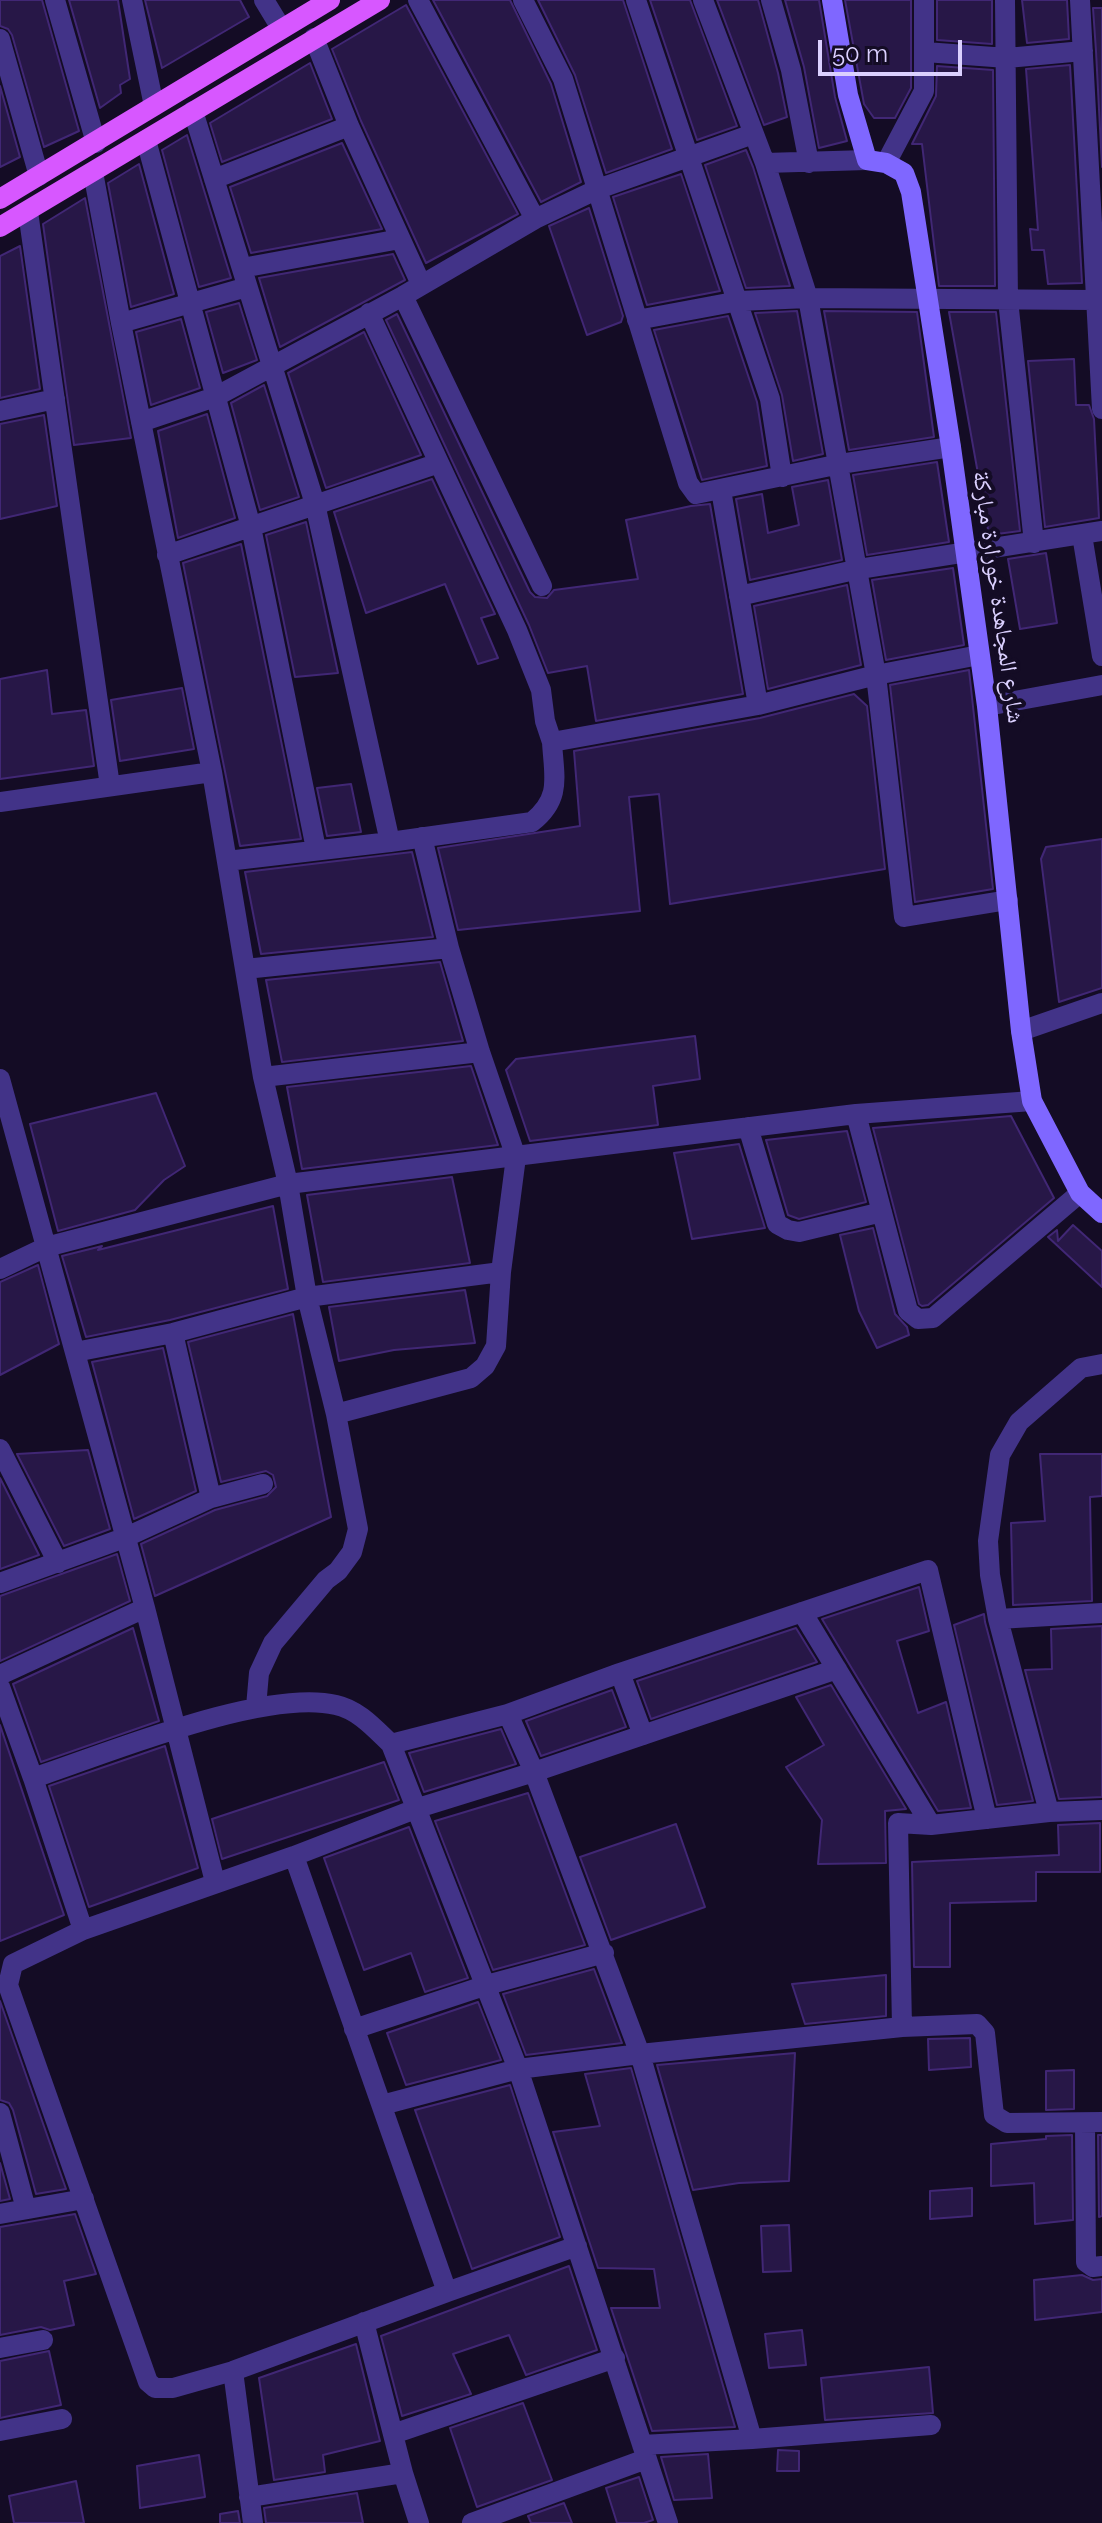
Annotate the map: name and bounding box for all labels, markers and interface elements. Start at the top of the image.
scale bar [822,24,966,74]
text: 50 m [832,39,888,68]
street label: شارع المجاهدة خورارة مباركة [966,469,1030,725]

